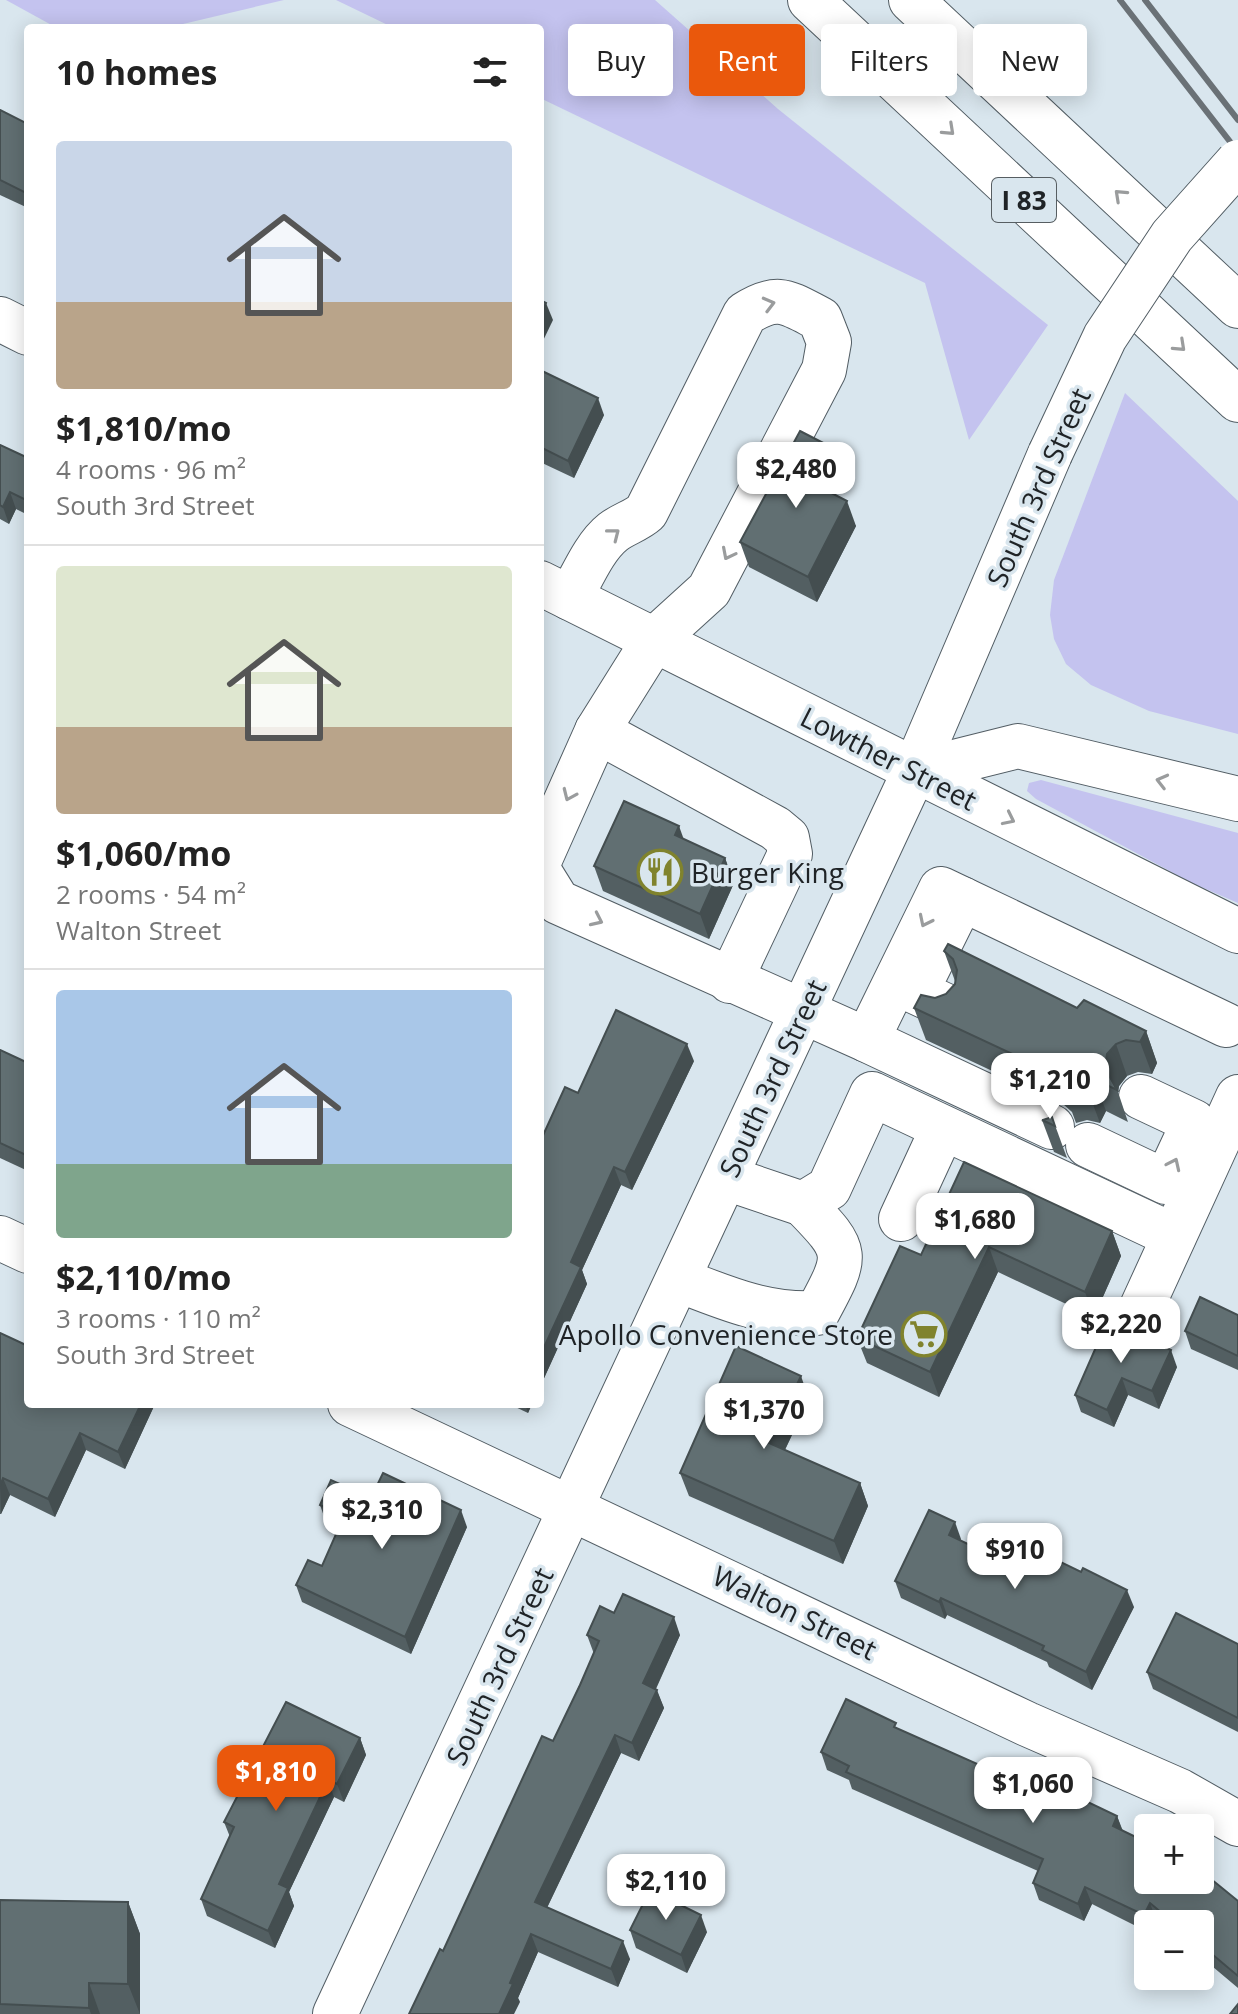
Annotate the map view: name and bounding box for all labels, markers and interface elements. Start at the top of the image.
chip: Buy [568,24,673,96]
chip: Rent [689,24,805,96]
chip: Filters [821,24,957,96]
chip: New [973,24,1087,96]
text: 10 homes [56,49,217,95]
icon: filters [468,50,512,94]
one-way arrow [940,120,954,135]
road number: I 83 [992,178,1056,222]
one-way arrow [1114,191,1129,205]
icon: home [212,193,356,337]
one-way arrow [762,296,775,313]
one-way arrow [1171,336,1185,351]
street label: South 3rd Street [977,382,1099,592]
text: $1,810/mo [56,405,231,451]
pin: $2,480 [731,442,861,510]
text: $2,480 [755,450,837,486]
text: 4 rooms · 96 m² [56,451,246,487]
text: South 3rd Street [56,487,255,523]
one-way arrow [604,530,619,544]
one-way arrow [723,545,738,560]
icon: home [212,618,356,762]
street label: Lowther Street [794,697,984,819]
one-way arrow [1156,773,1170,790]
one-way arrow [562,787,578,801]
one-way arrow [1001,809,1016,824]
text: $1,060/mo [56,830,231,876]
restaurant icon: Burger King [636,848,684,896]
place label: Burger King [691,853,844,891]
text: 2 rooms · 54 m² [56,876,246,912]
one-way arrow [589,910,604,926]
text: Walton Street [56,912,221,948]
one-way arrow [920,913,935,928]
street label: South 3rd Street [710,973,834,1183]
icon: home [212,1042,356,1186]
pin: $1,210 [985,1053,1115,1121]
text: $1,210 [1009,1061,1091,1097]
one-way arrow [1164,1158,1180,1173]
pin: $1,680 [910,1193,1040,1261]
text: $1,680 [934,1201,1016,1237]
text: $2,110/mo [56,1254,231,1300]
pin: $2,220 [1056,1297,1186,1365]
text: 3 rooms · 110 m² [56,1300,261,1336]
text: $2,220 [1080,1305,1162,1341]
supermarket icon: Apollo Convenience Store [900,1310,948,1358]
place label: Apollo Convenience Store [559,1315,893,1353]
text: South 3rd Street [56,1336,255,1372]
pin: $1,370 [699,1383,829,1451]
text: $1,370 [723,1391,805,1427]
pin: $2,310 [317,1483,447,1551]
text: $2,310 [341,1491,423,1527]
pin: $910 [968,1523,1062,1591]
text: $910 [985,1531,1045,1567]
street label: Walton Street [707,1556,883,1668]
street label: South 3rd Street [437,1561,561,1771]
pin: $1,810 [211,1745,341,1813]
text: $1,810 [235,1753,317,1789]
pin: $1,060 [968,1757,1098,1825]
text: $1,060 [992,1765,1074,1801]
map controls [1134,1814,1214,1990]
button: + [1134,1814,1214,1894]
pin: $2,110 [601,1854,731,1922]
text: $2,110 [625,1862,707,1898]
button: − [1134,1910,1214,1990]

